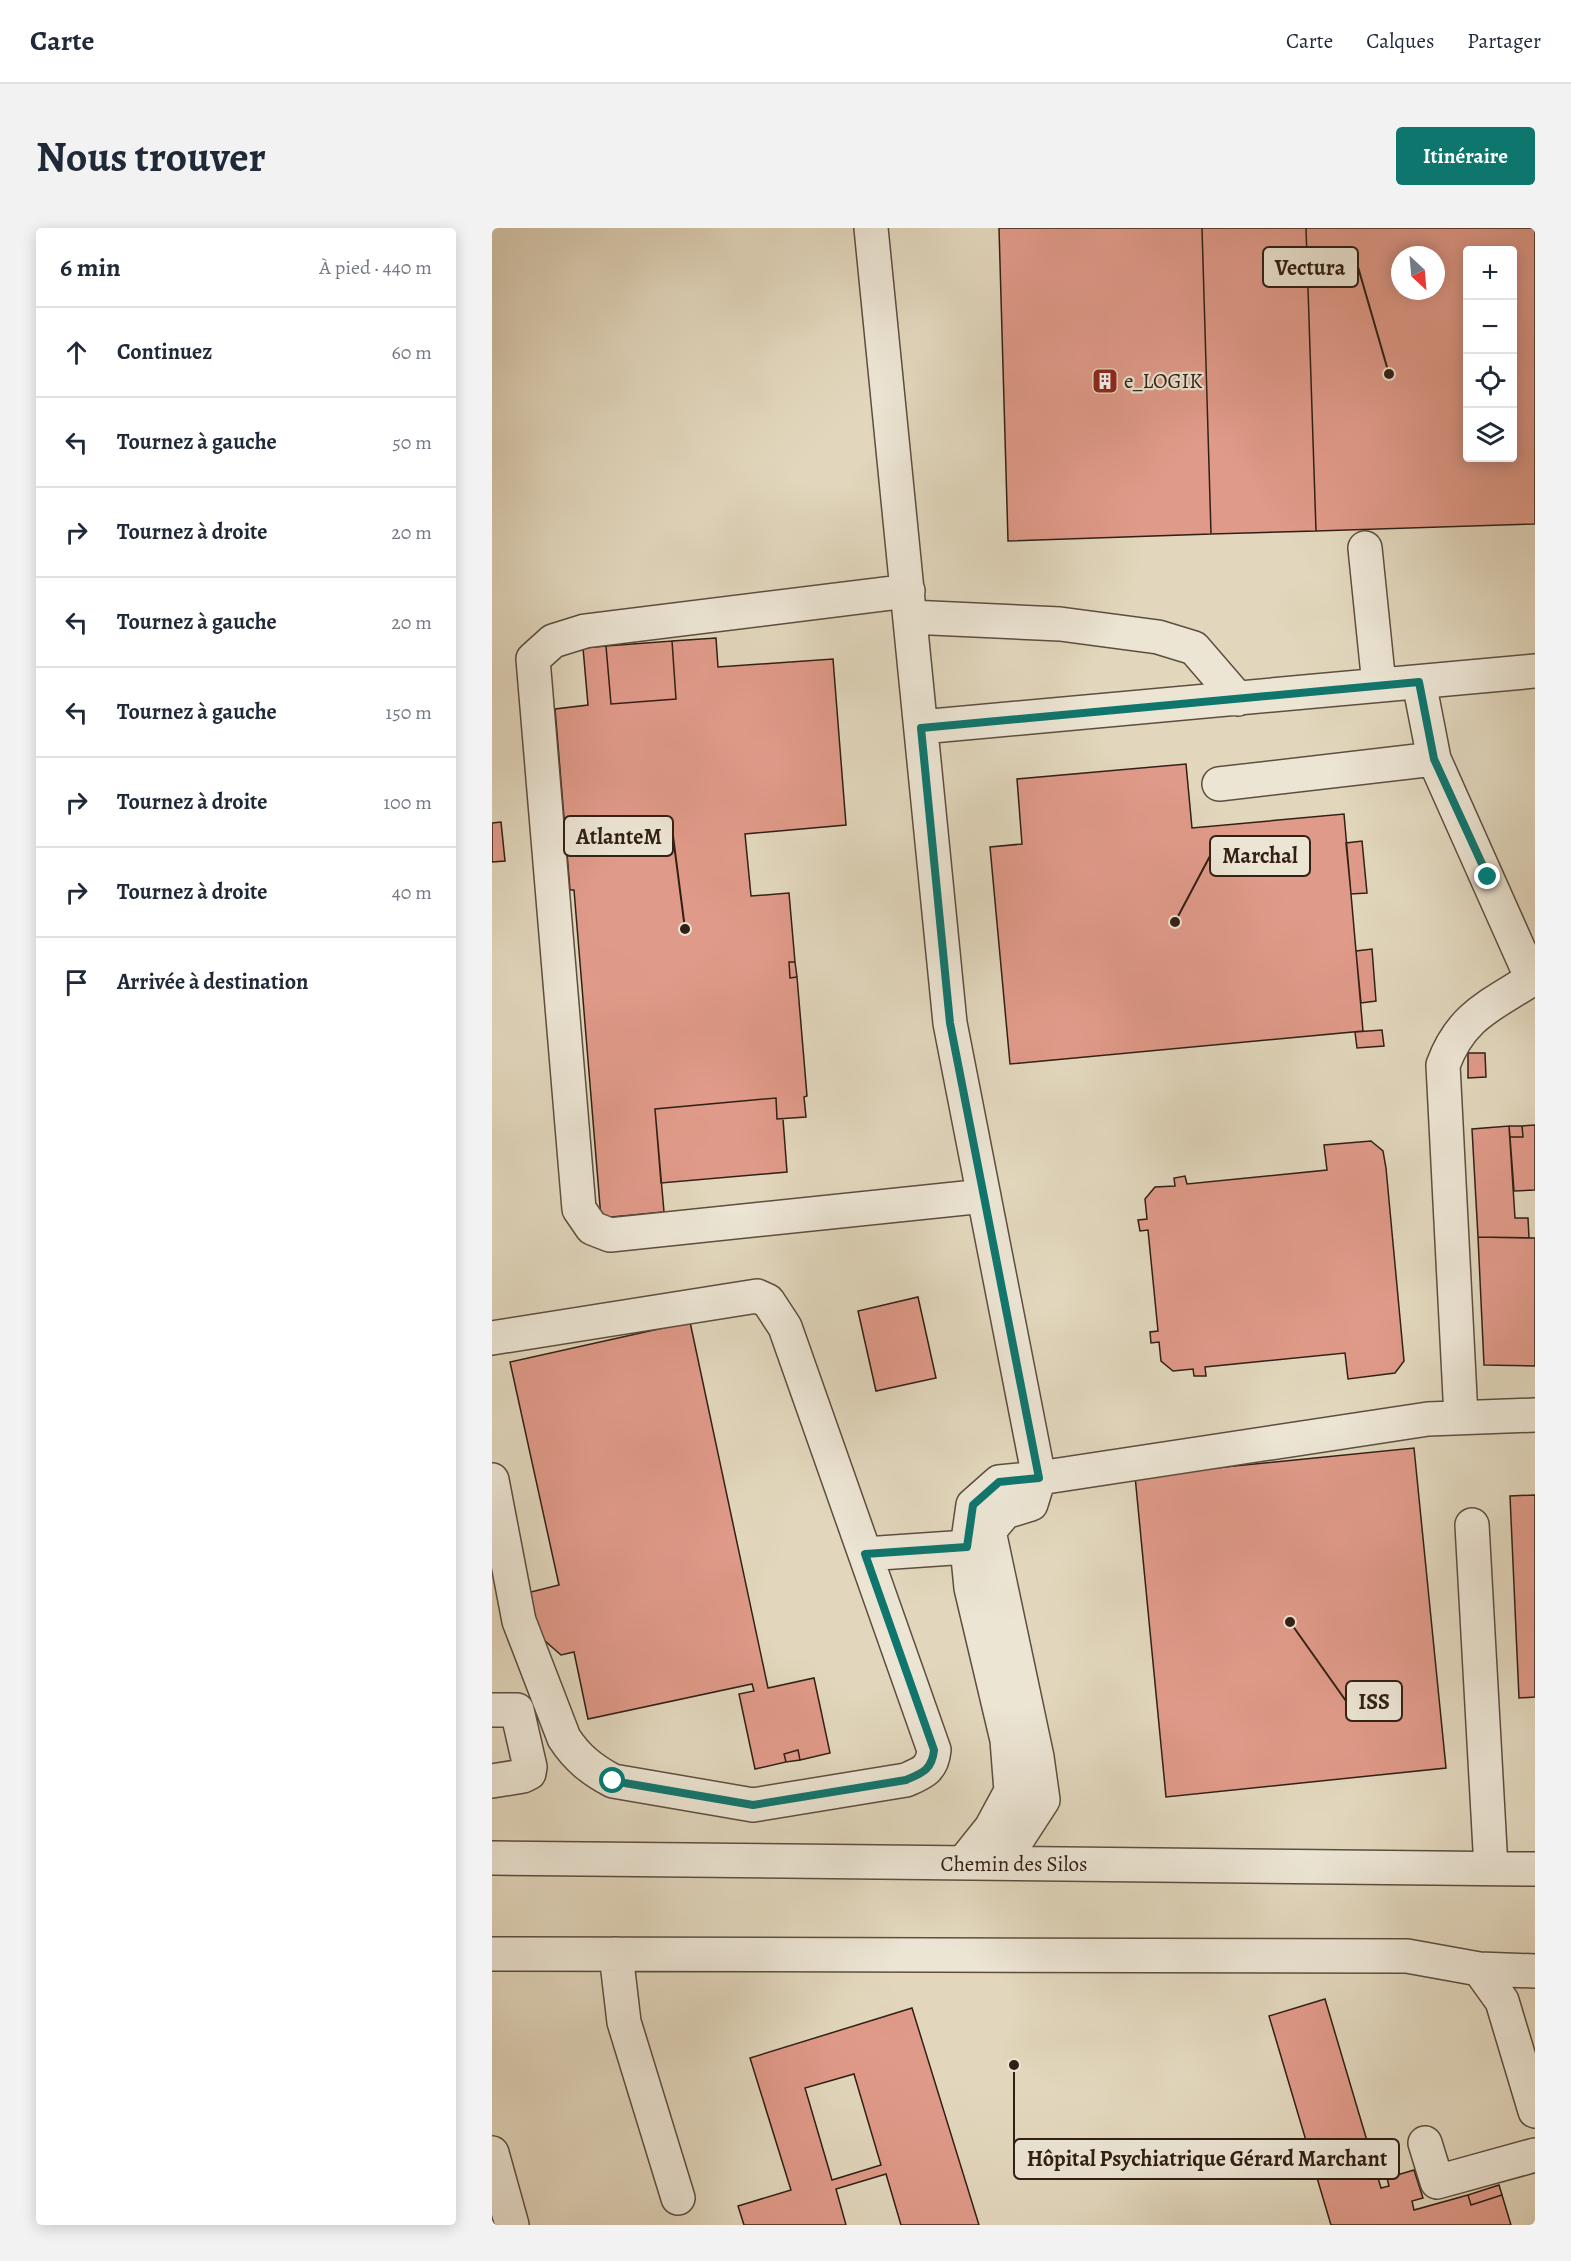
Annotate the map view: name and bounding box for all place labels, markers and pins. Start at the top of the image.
callout: Vectura [1263,247,1358,287]
building icon: e_LOGIK [1090,366,1120,396]
place label: e_LOGIK [1124,367,1202,395]
callout: AtlanteM [564,816,673,856]
callout: Marchal [1210,836,1310,876]
callout: ISS [1346,1681,1402,1721]
callout: Hôpital Psychiatrique Gérard Marchant [1014,2139,1399,2179]

